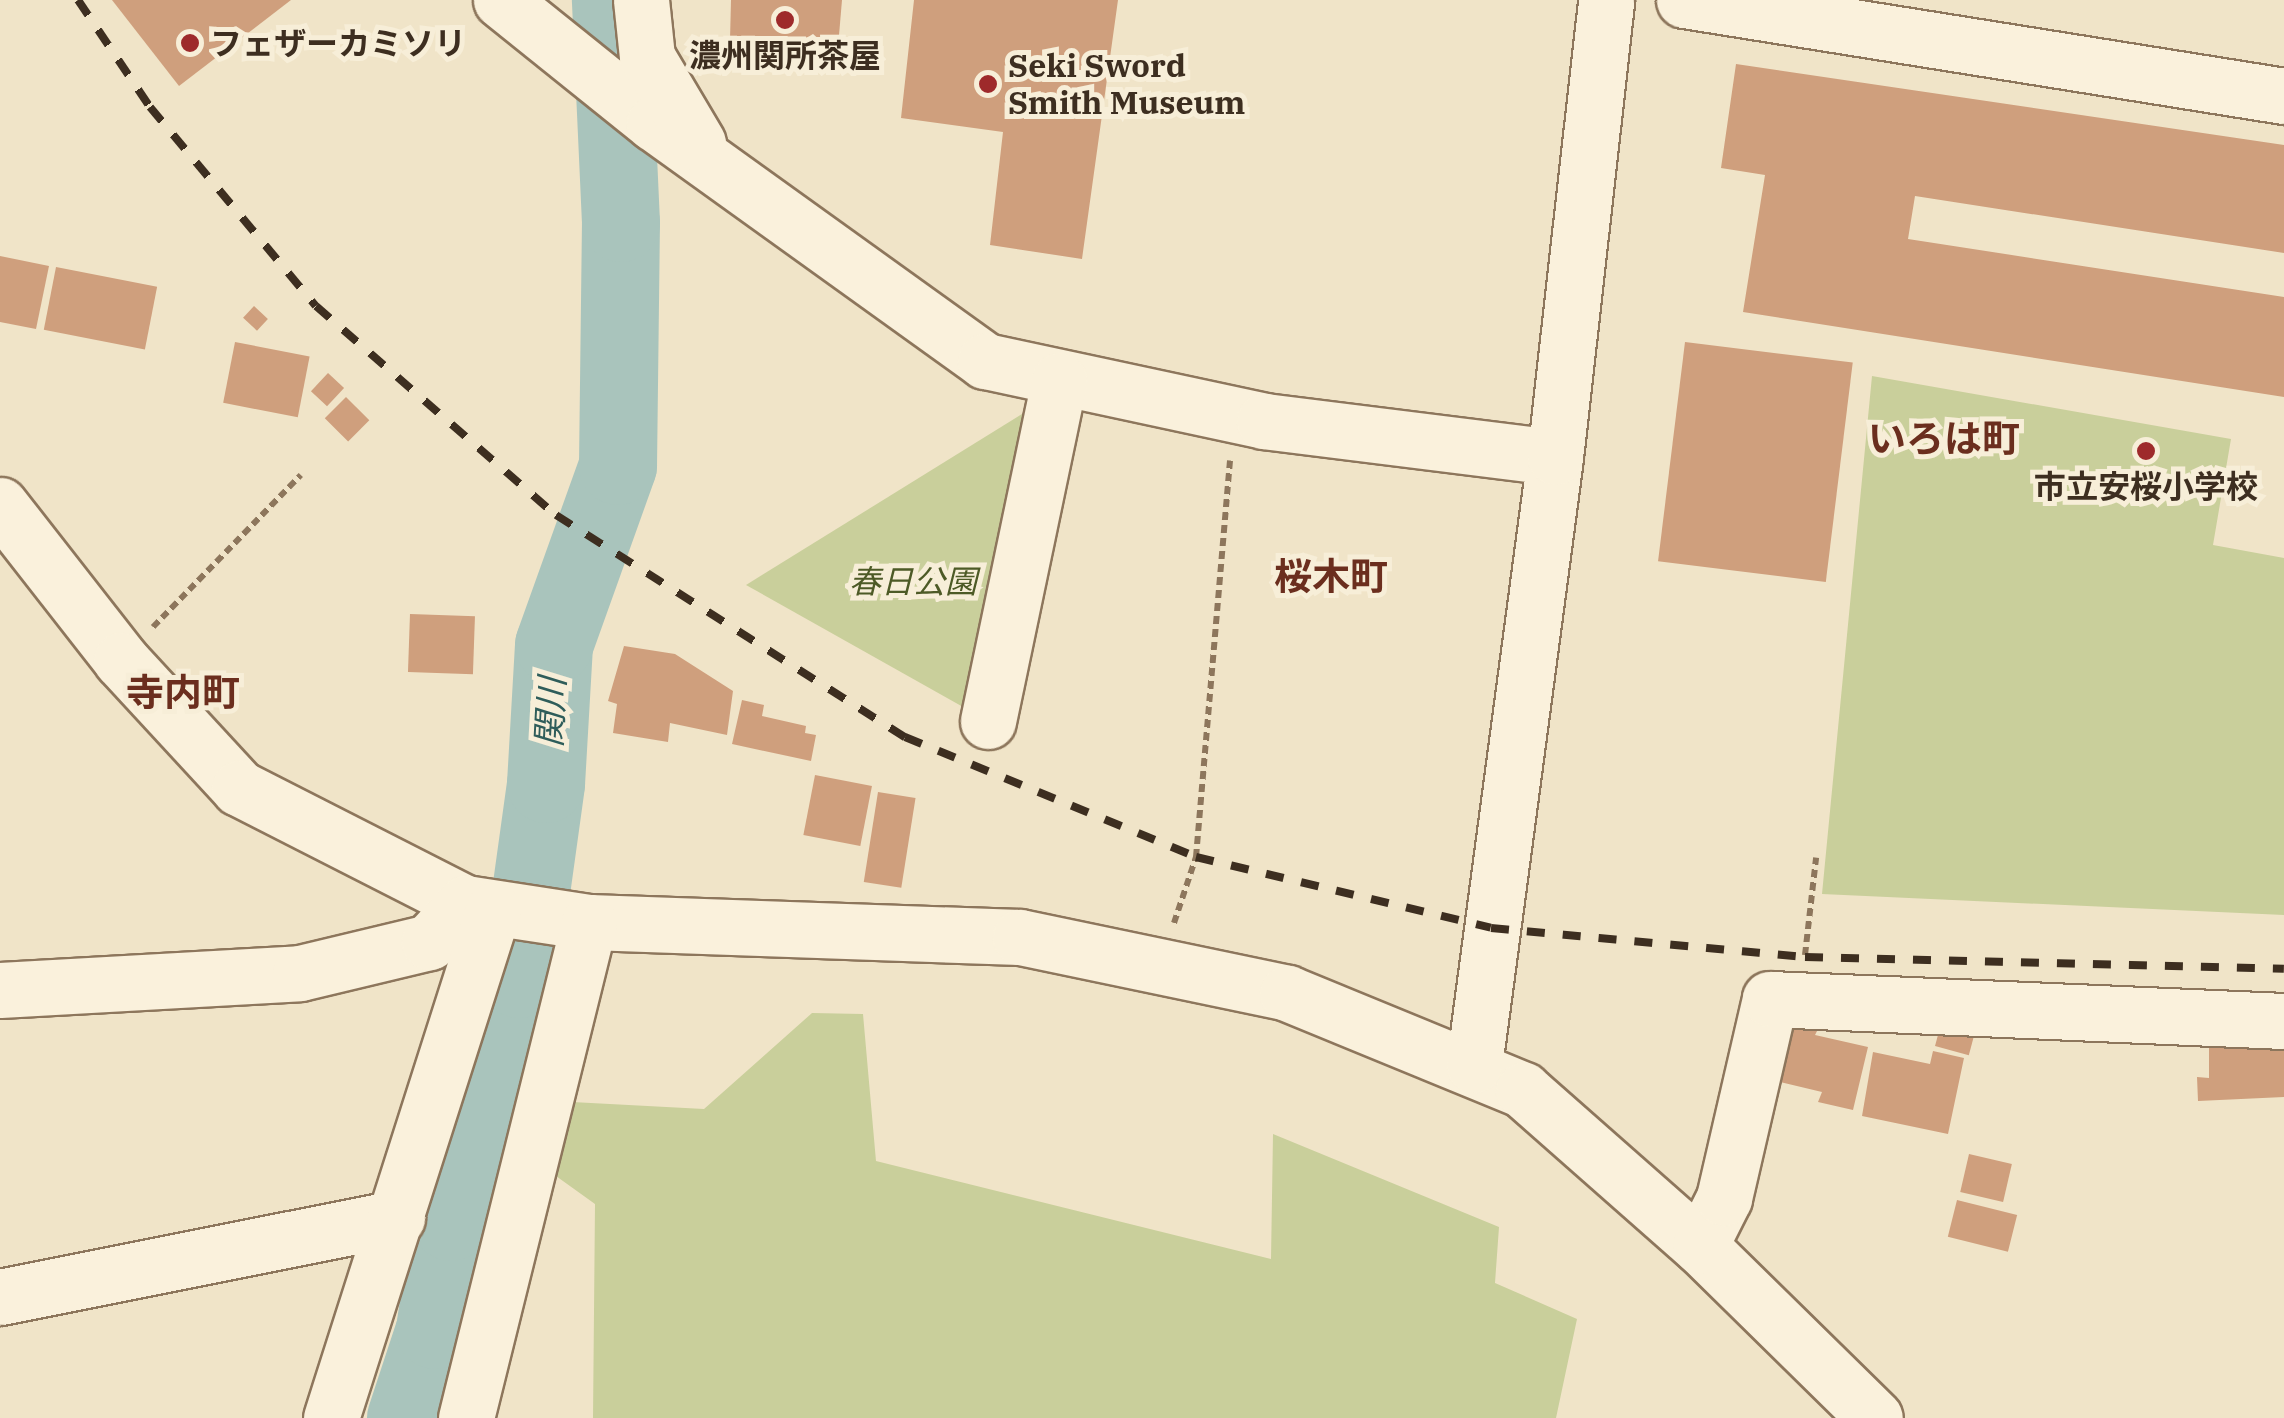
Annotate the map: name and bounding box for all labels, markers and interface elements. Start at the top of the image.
marker: 濃州関所茶屋 [774,9,796,31]
place label: フェザーカミソリ [210,24,466,62]
marker: フェザーカミソリ [179,32,201,54]
place label: 濃州関所茶屋 [689,36,881,74]
place label: Seki Sword Smith Museum [1008,47,1245,122]
marker: Seki Sword Smith Museum [977,73,999,95]
district label: いろは町 [1868,415,2020,461]
marker: 市立安桜小学校 [2135,440,2157,462]
place label: 市立安桜小学校 [2034,467,2258,505]
district label: 桜木町 [1274,553,1388,599]
park label: 春日公園 [849,562,977,600]
district label: 寺内町 [126,669,240,715]
water label: 関川 [527,676,573,748]

